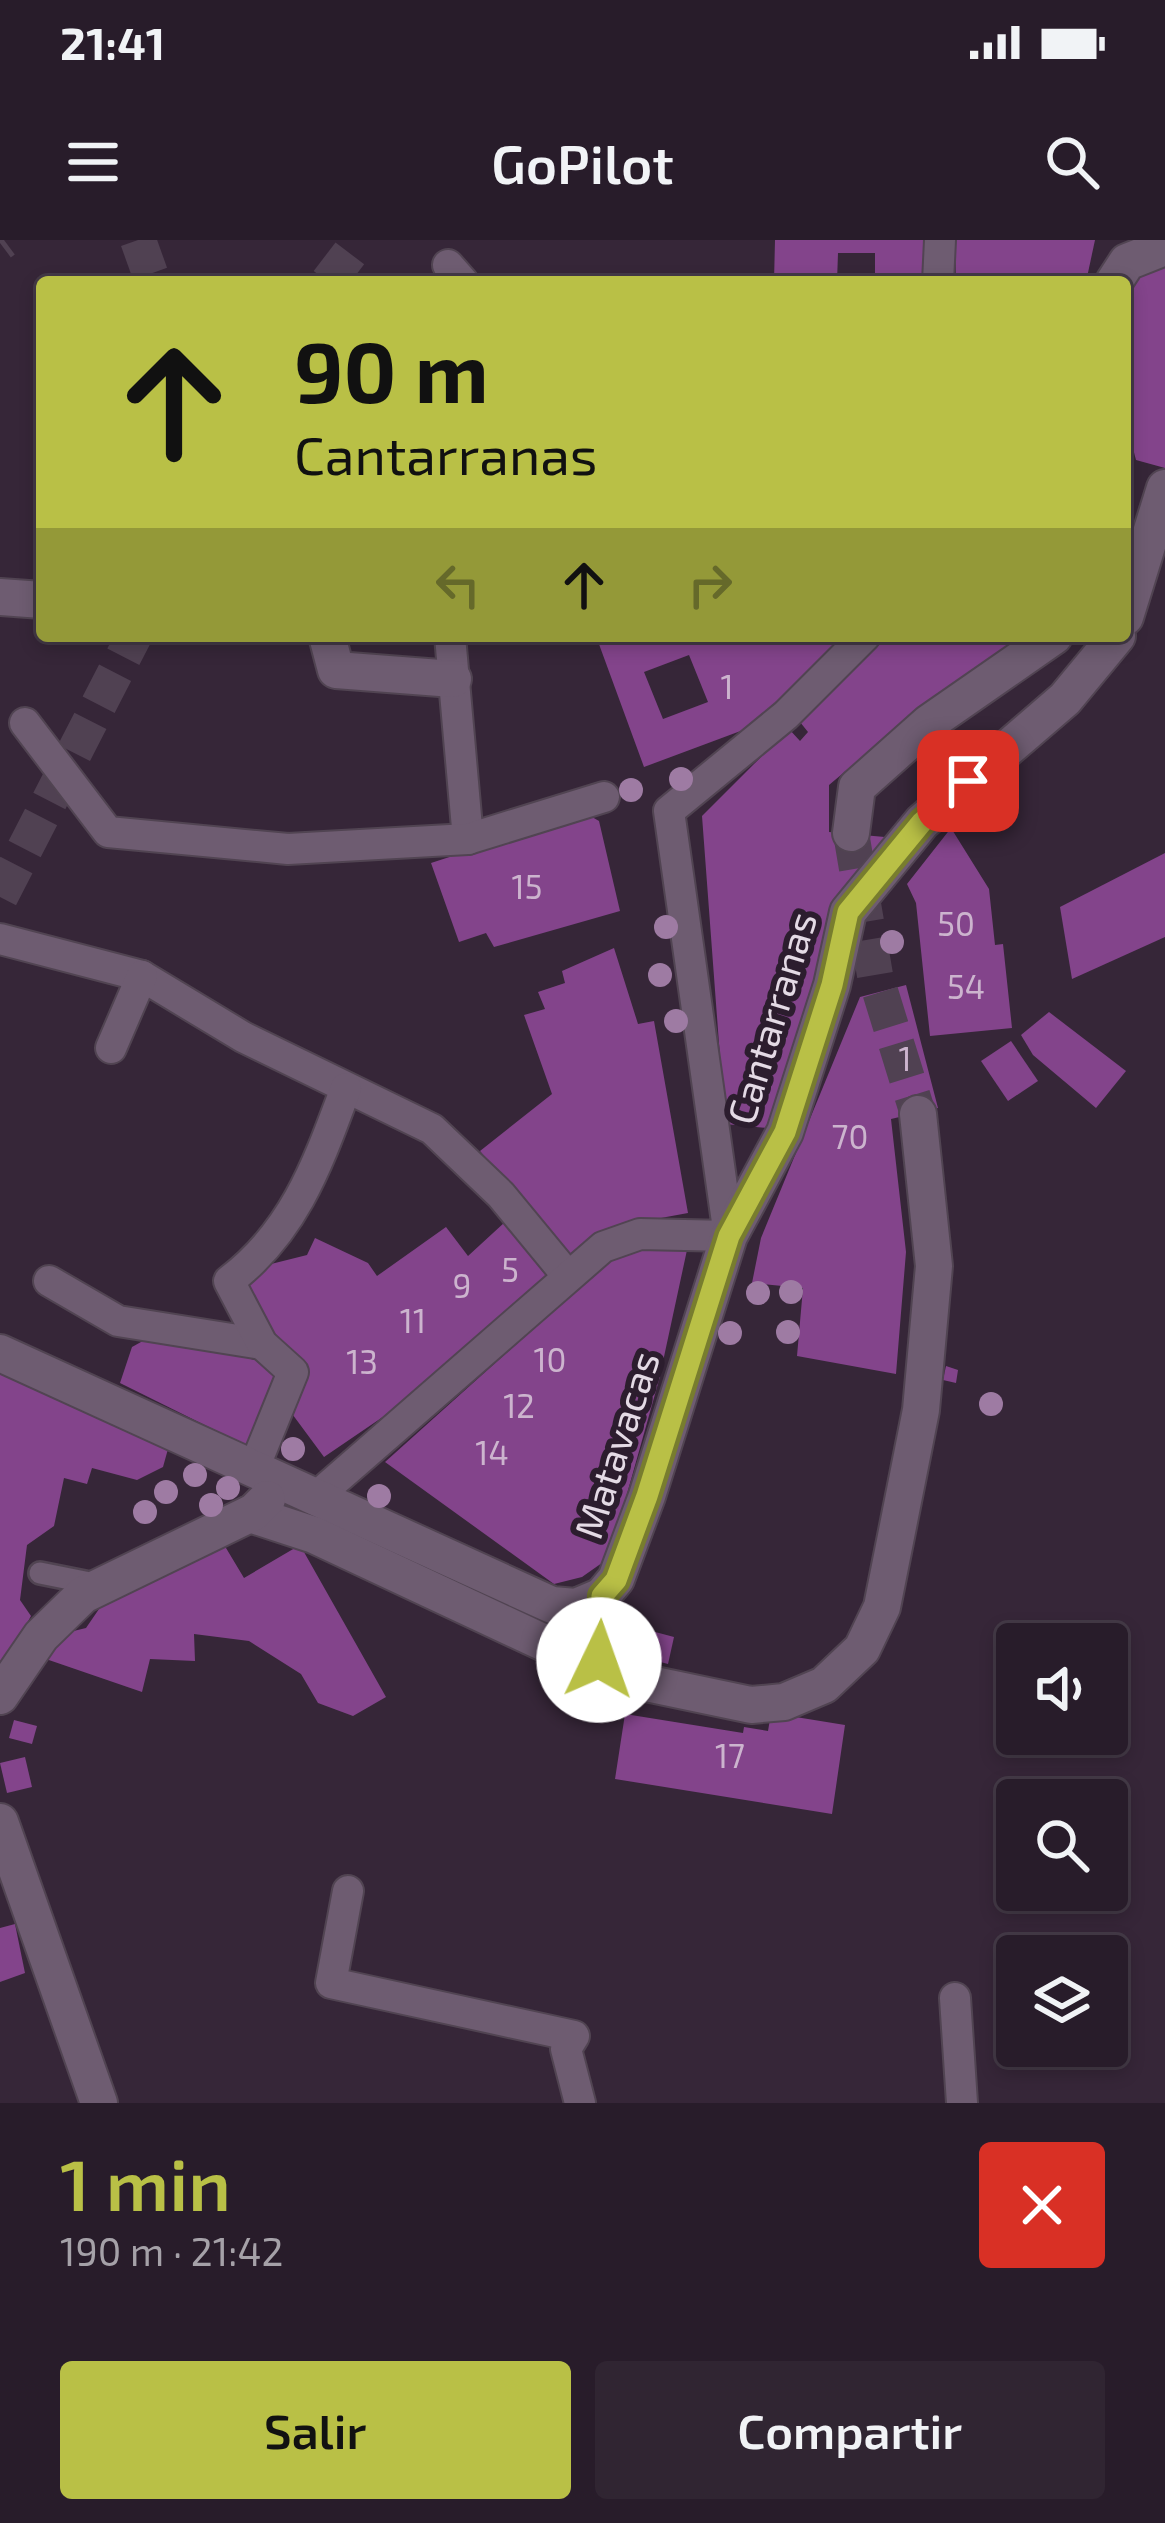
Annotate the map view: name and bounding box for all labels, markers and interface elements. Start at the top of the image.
text: 21:41 [60,15,165,69]
icon: menu [60,129,126,195]
icon: search [1039,129,1105,195]
text: GoPilot [491,130,674,195]
text: 90 m [294,319,489,420]
icon: ahead [96,324,252,480]
text: Cantarranas [294,421,597,486]
icon: left [425,552,491,618]
icon: ahead [551,552,617,618]
icon: right [677,552,743,618]
house number: 1 [720,666,734,706]
pin [917,730,1019,832]
icon: arrive [935,748,1001,814]
house number: 15 [512,866,542,906]
house number: 50 [937,903,975,943]
street label: Cantarranas [716,906,825,1129]
house number: 54 [947,966,985,1006]
house number: 1 [898,1038,912,1078]
house number: 70 [832,1116,868,1156]
house number: 5 [501,1249,519,1289]
house number: 9 [453,1265,471,1305]
house number: 11 [400,1300,426,1340]
house number: 10 [533,1339,567,1379]
house number: 13 [346,1341,378,1381]
street label: Matavacas [563,1345,668,1544]
house number: 12 [503,1385,535,1425]
house number: 14 [475,1432,509,1472]
position arrow [536,1597,662,1723]
map controls [996,1623,1128,2067]
button: sound [996,1623,1128,1755]
house number: 17 [715,1735,745,1775]
button: search [996,1779,1128,1911]
button: layers [996,1935,1128,2067]
text: 1 min [60,2139,231,2225]
button: close [979,2142,1105,2268]
text: 190 m · 21:42 [60,2227,283,2274]
button: Salir [60,2361,571,2499]
button: Compartir [595,2361,1105,2499]

